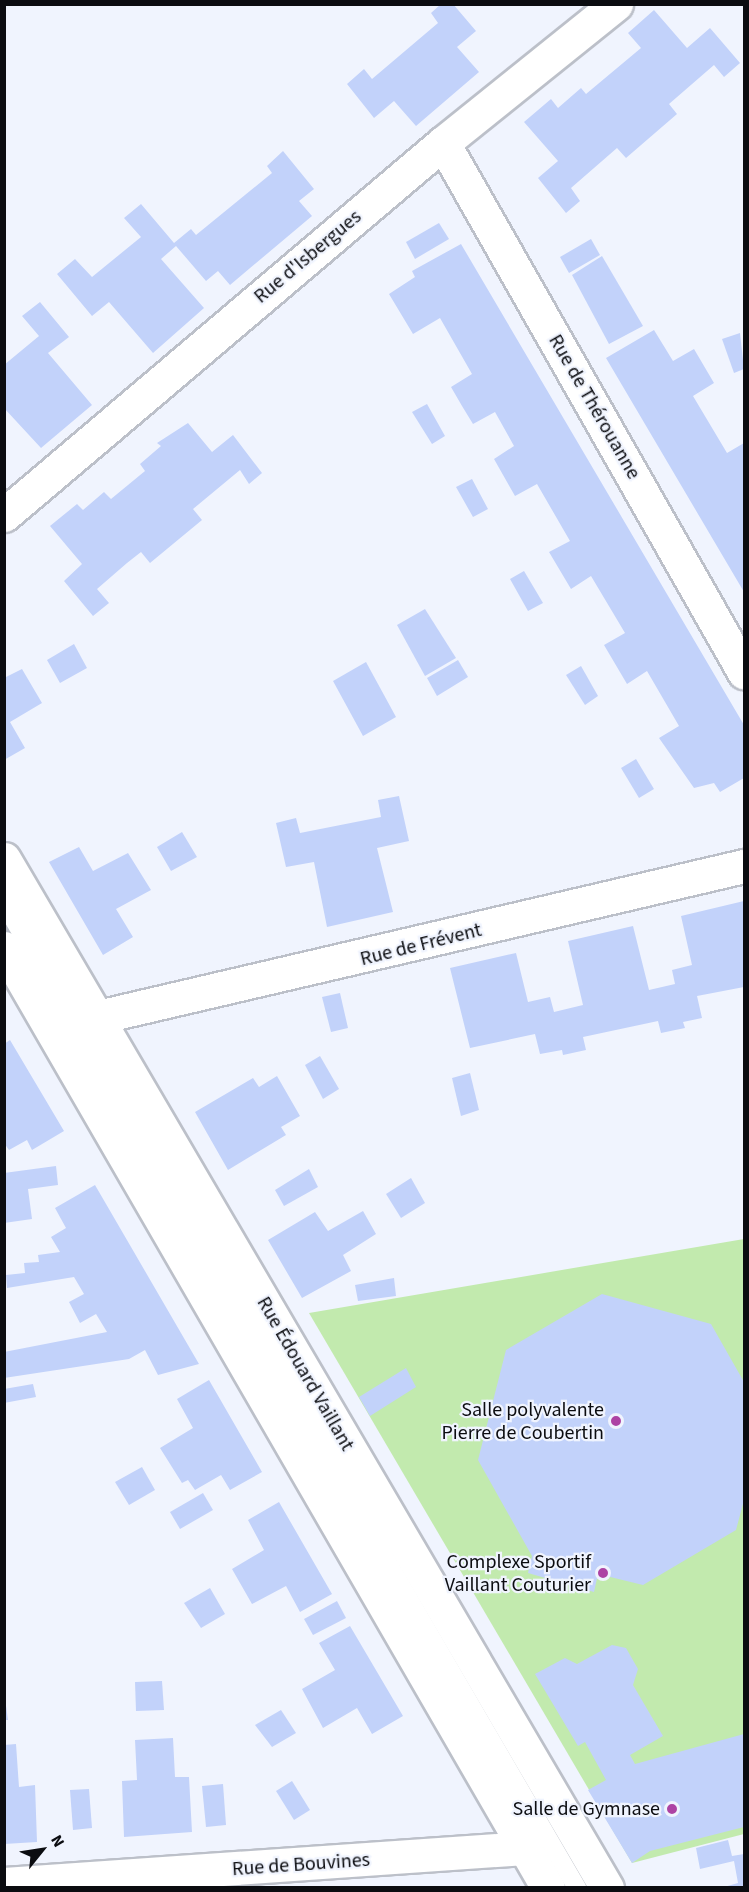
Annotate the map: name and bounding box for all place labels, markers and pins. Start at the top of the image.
place label: Salle polyvalente Pierre de Coubertin [442,1398,604,1445]
marker: Salle polyvalente Pierre de Coubertin [609,1414,623,1428]
place label: Complexe Sportif Vaillant Couturier [445,1550,591,1597]
marker: Complexe Sportif Vaillant Couturier [596,1566,610,1580]
place label: Salle de Gymnase [513,1797,660,1821]
marker: Salle de Gymnase [665,1802,679,1816]

